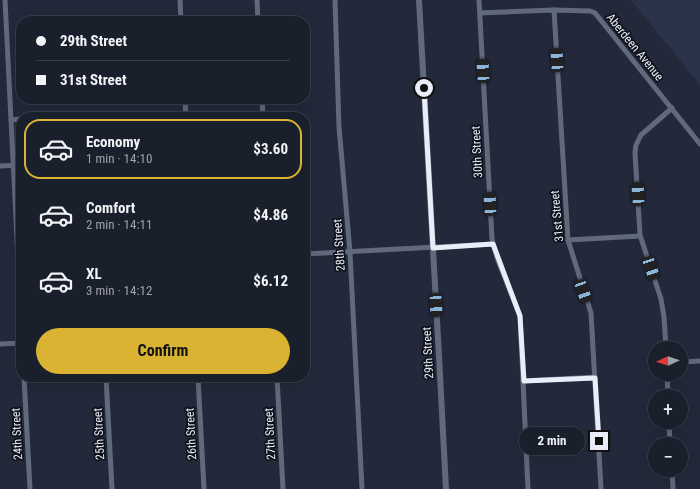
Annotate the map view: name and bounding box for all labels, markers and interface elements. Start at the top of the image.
street label: Aberdeen Avenue [604,11,667,84]
text: 29th Street [60,32,127,50]
car [550,48,564,72]
car [476,59,490,83]
text: 31st Street [60,71,127,89]
route start [415,79,433,97]
street label: 30th Street [469,125,485,178]
icon: car [38,131,74,167]
text: Economy [86,133,140,151]
text: $3.60 [253,140,288,158]
text: 1 min · 14:10 [86,151,152,166]
car [631,182,645,206]
street label: 31st Street [548,189,566,242]
car [483,192,497,216]
icon: car [38,197,74,233]
text: Comfort [86,199,135,217]
text: $4.86 [253,206,288,224]
text: 2 min · 14:11 [86,217,152,232]
street label: 28th Street [330,218,348,271]
car [641,255,661,281]
icon: car [38,263,74,299]
text: XL [86,265,102,283]
text: $6.12 [253,272,288,290]
car [573,278,593,304]
text: 3 min · 14:12 [86,283,152,298]
car [429,293,443,317]
street label: 29th Street [420,326,436,379]
button: Confirm [36,328,290,374]
north arrow [648,341,688,381]
map controls [648,341,688,477]
button: + [648,389,688,429]
street label: 24th Street [9,407,25,460]
street label: 25th Street [91,407,107,460]
street label: 26th Street [183,407,199,460]
street label: 27th Street [262,407,278,460]
callout: 2 min [519,427,585,455]
route end [590,432,608,450]
text: 2 min [538,433,566,448]
button: − [648,437,688,477]

